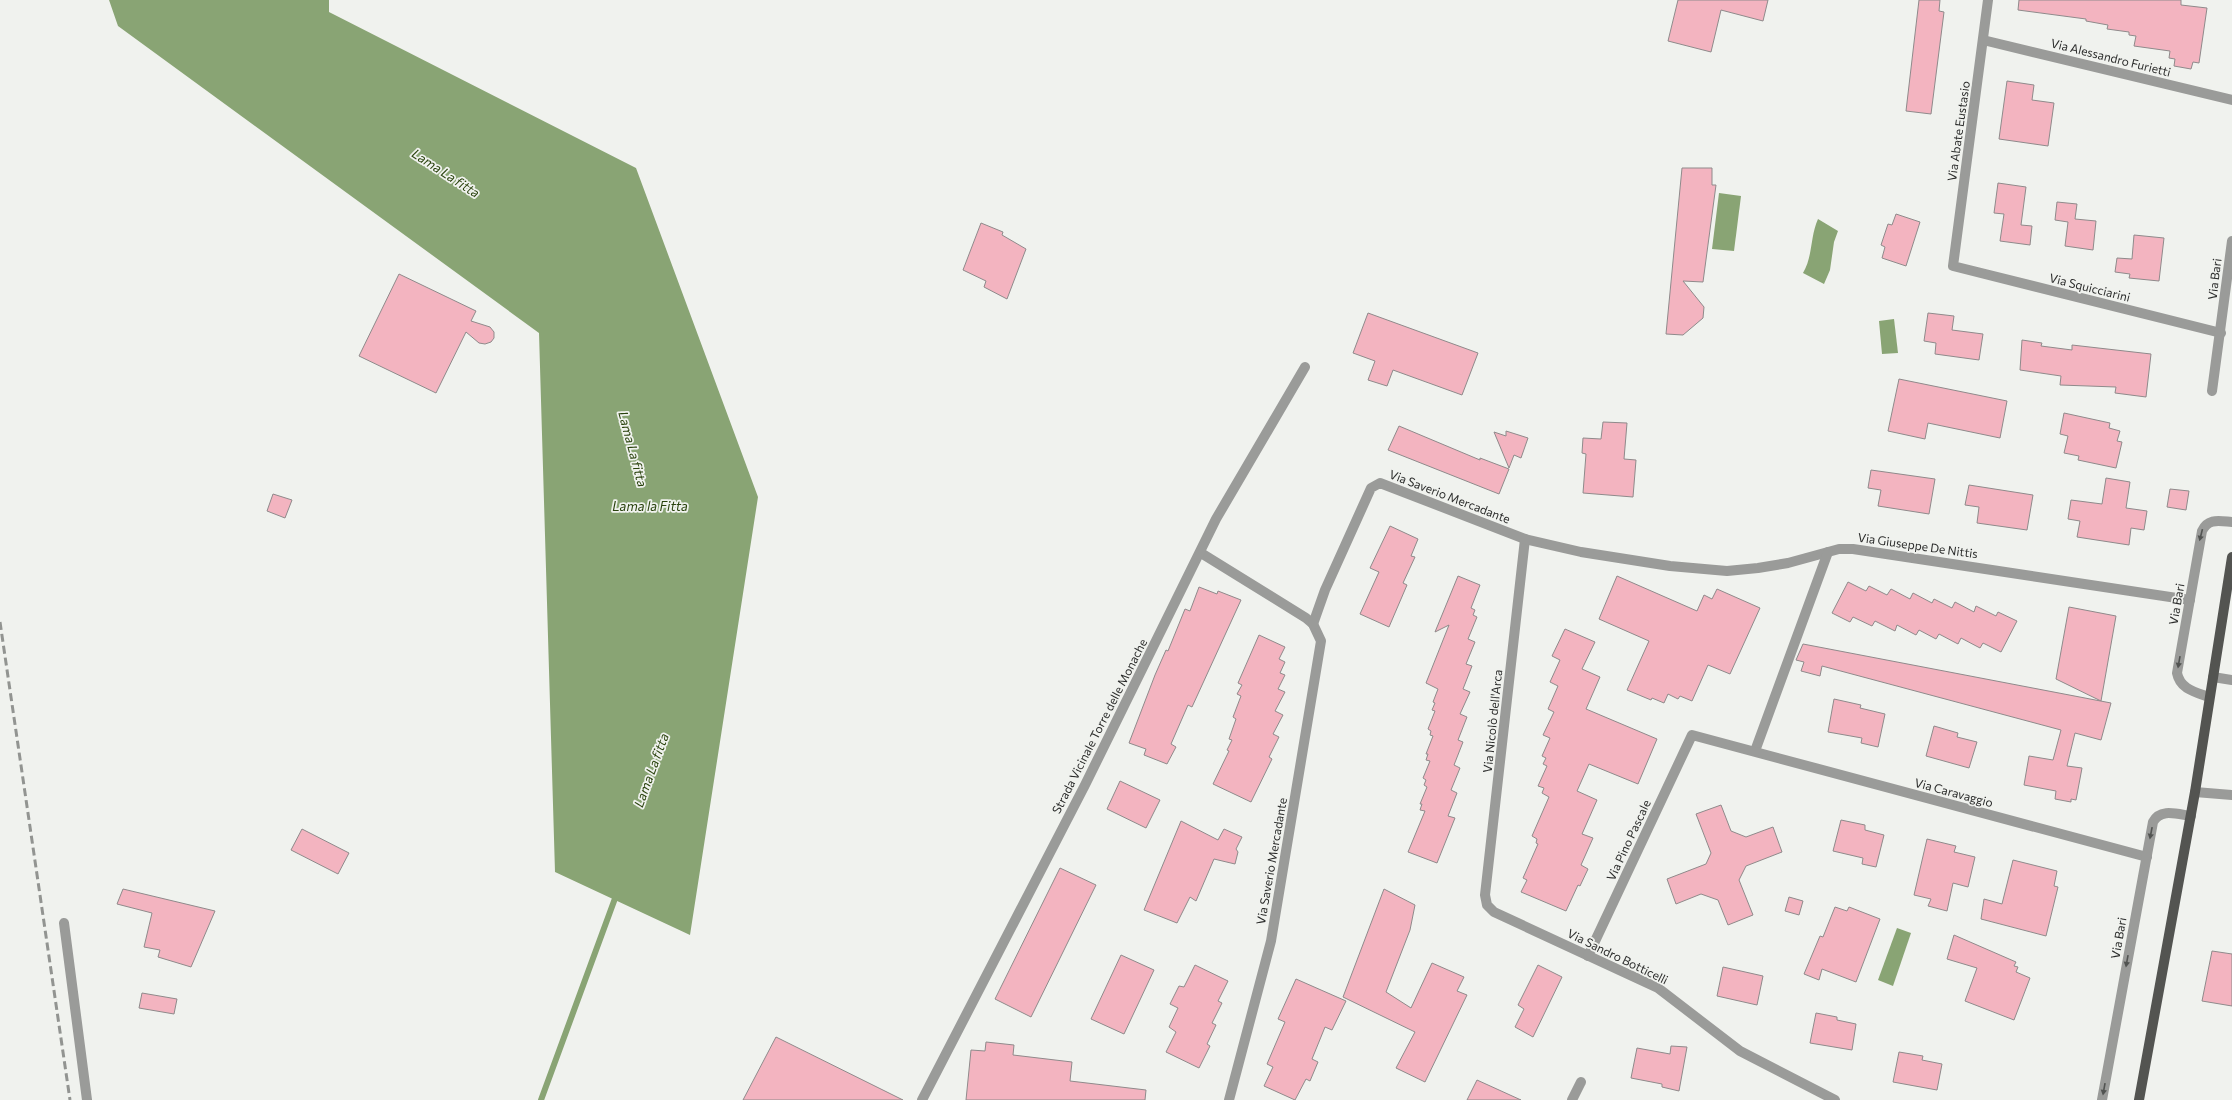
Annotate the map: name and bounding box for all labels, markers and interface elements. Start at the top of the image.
street label: Via Alessandro Furietti [2050,35,2172,79]
street label: Via Abate Eustasio [1944,80,1972,182]
water label: Lama La fitta [409,145,483,201]
street label: Via Bari [2205,257,2223,301]
street label: Via Squicciarini [2048,270,2132,304]
water label: Lama La fitta [615,409,651,489]
street label: Via Saverio Mercadante [1387,466,1513,526]
water label: Lama la Fitta [612,498,688,514]
one-way arrow [2198,528,2204,541]
street label: Via Giuseppe De Nittis [1857,530,1979,560]
street label: Via Bari [2165,582,2187,626]
street label: Strada Vicinale Torre delle Monache [1049,636,1149,816]
one-way arrow [2175,656,2181,669]
street label: Via Nicolò dell'Arca [1480,669,1504,773]
water label: Lama La fitta [630,731,672,809]
street label: Via Caravaggio [1913,775,1995,809]
street label: Via Saverio Mercadante [1253,796,1289,926]
street label: Via Pino Pascale [1603,797,1653,883]
one-way arrow [2148,827,2154,839]
street label: Via Bari [2107,916,2129,960]
street label: Via Sandro Botticelli [1565,926,1671,986]
one-way arrow [2124,955,2130,967]
one-way arrow [2101,1083,2107,1095]

